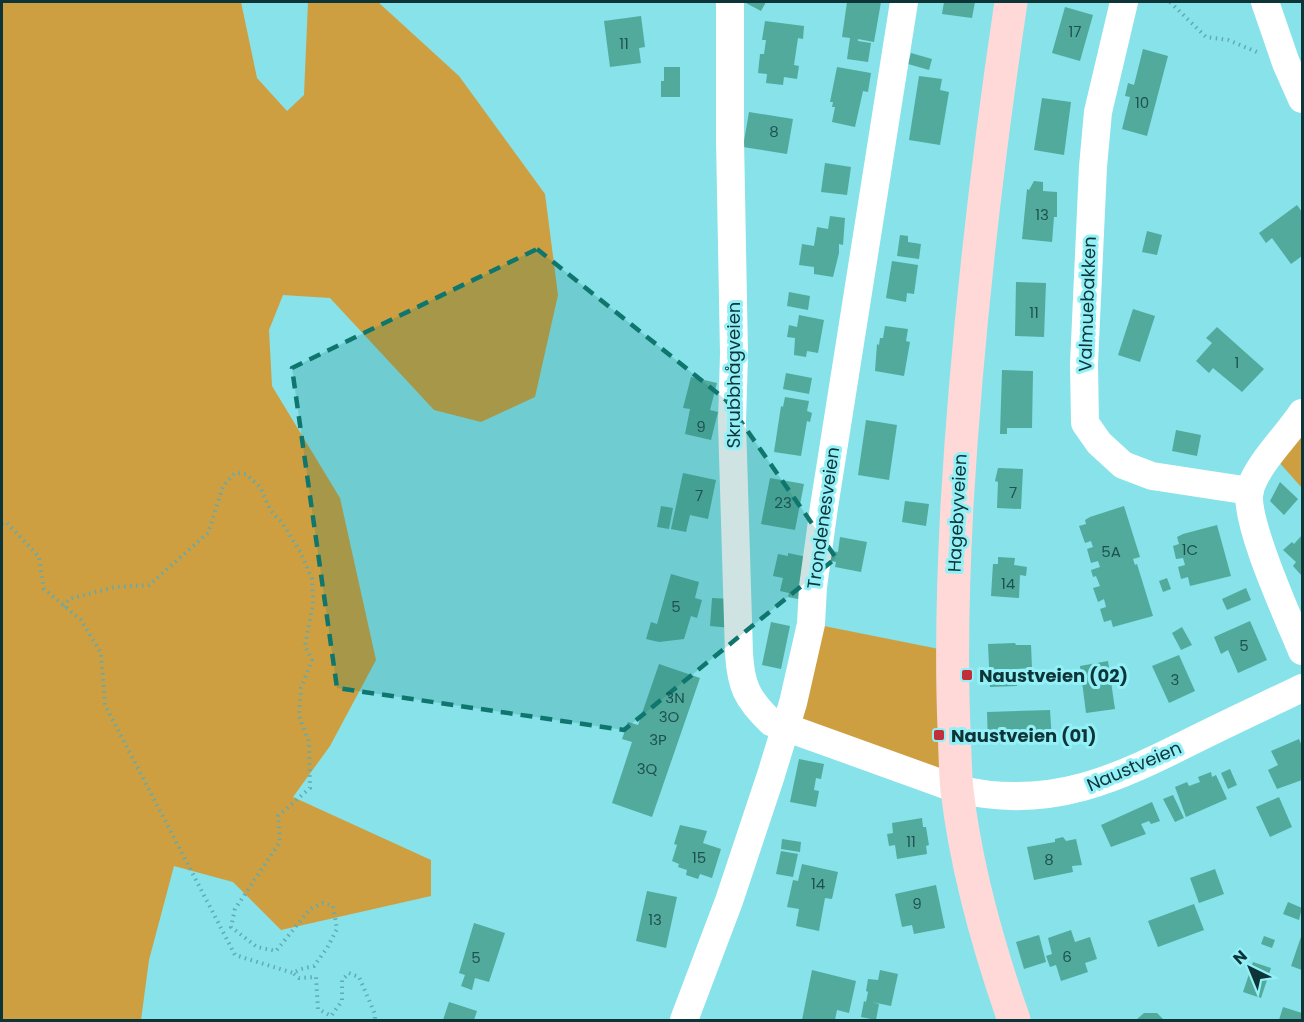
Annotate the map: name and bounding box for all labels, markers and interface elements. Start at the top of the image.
house number: 17 [1069,21,1082,42]
house number: 11 [619,33,629,54]
house number: 10 [1135,92,1149,113]
house number: 8 [769,121,779,142]
house number: 13 [1035,204,1049,225]
street label: Valmuebakken [1072,236,1102,372]
street label: Skrubbhågveien [721,302,746,448]
house number: 11 [1029,302,1039,323]
house number: 1 [1235,352,1239,373]
house number: 9 [696,416,706,437]
street label: Trondenesveien [801,445,845,591]
street label: Hagebyveien [941,453,973,573]
house number: 7 [1009,482,1017,503]
house number: 7 [695,485,703,506]
house number: 23 [774,492,792,513]
house number: 1C [1182,539,1198,560]
house number: 5A [1101,541,1121,562]
house number: 14 [1001,573,1015,594]
house number: 5 [671,596,681,617]
house number: 5 [1239,635,1249,656]
place label: Naustveien (02) [979,663,1128,688]
marker: Naustveien (02) [960,668,974,682]
house number: 3 [1171,669,1179,690]
house number: 3N [665,687,685,708]
house number: 3O [659,706,680,727]
place label: Naustveien (01) [951,723,1097,748]
marker: Naustveien (01) [932,728,946,742]
house number: 3P [649,729,667,750]
street label: Naustveien [1083,735,1185,797]
house number: 3Q [637,758,658,779]
house number: 11 [906,831,916,852]
house number: 15 [692,847,706,868]
house number: 8 [1044,849,1054,870]
house number: 14 [811,873,825,894]
house number: 9 [912,893,922,914]
house number: 13 [648,909,662,930]
north arrow [1220,938,1280,998]
text: N [1228,945,1252,970]
house number: 6 [1062,946,1072,967]
house number: 5 [471,947,481,968]

